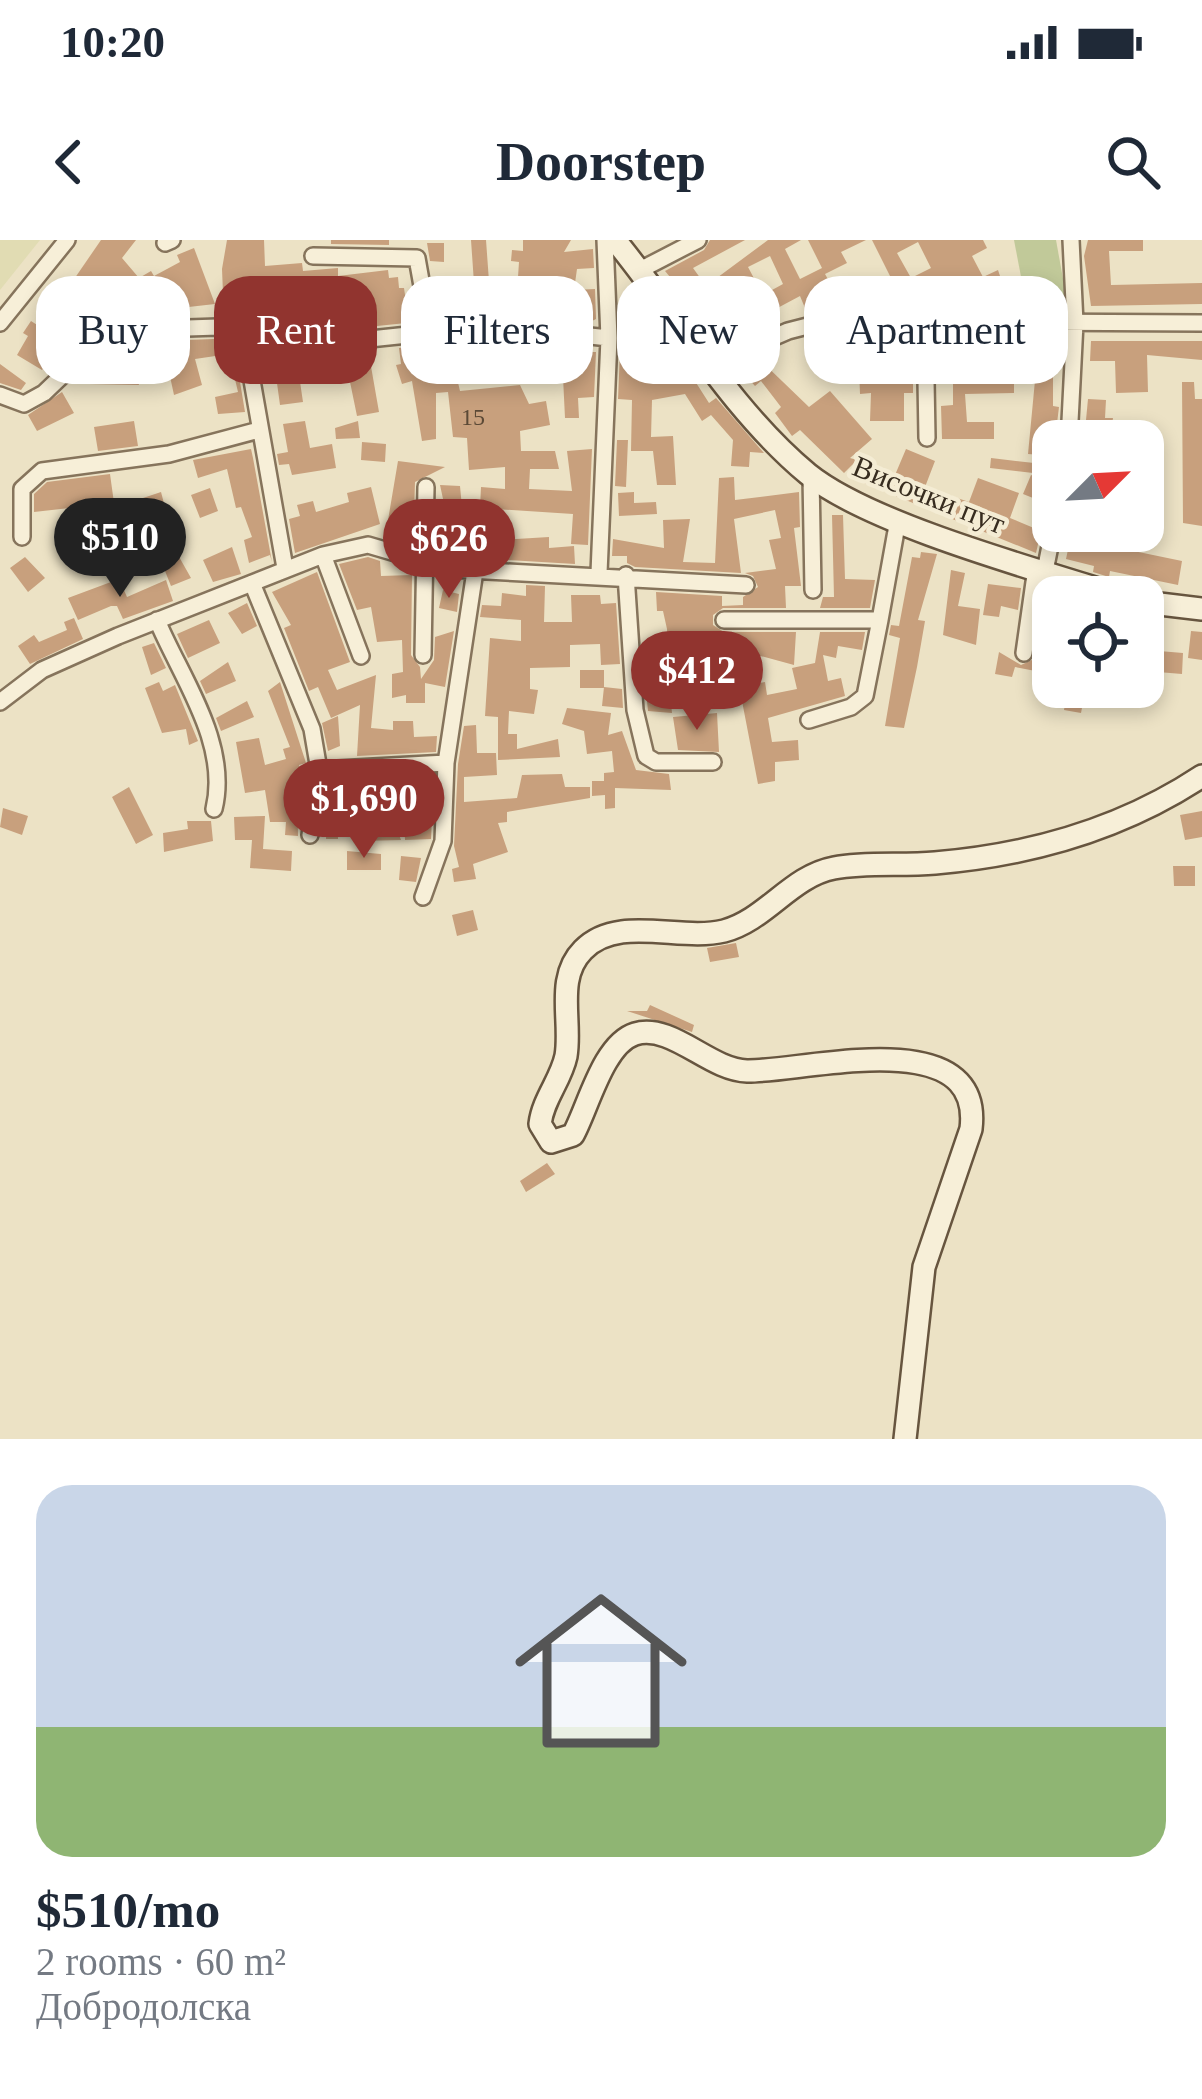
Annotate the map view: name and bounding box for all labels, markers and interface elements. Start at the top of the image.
text: 10:20 [60,17,165,67]
icon: back [36,129,102,195]
icon: search [1100,129,1166,195]
text: Doorstep [496,132,706,192]
chip: Buy [36,276,190,384]
chip: Rent [214,276,377,384]
chip: Filters [401,276,593,384]
chip: New [617,276,780,384]
chip: Apartment [804,276,1068,384]
house number: 15 [461,404,485,430]
north arrow [1032,420,1164,552]
map controls [1032,420,1164,708]
street label: Височки пут [848,449,1010,540]
pin: $510 [49,498,191,600]
pin: $626 [378,499,520,601]
text: $510 [81,515,159,558]
text: $626 [410,516,488,559]
button: locate [1032,576,1164,708]
pin: $412 [626,631,768,733]
text: $412 [658,648,736,691]
pin: $1,690 [266,759,462,861]
text: $1,690 [310,776,418,819]
icon: home [493,1563,709,1779]
text: $510/mo [36,1882,220,1938]
text: 2 rooms · 60 m² [36,1940,286,1983]
text: Добродолска [36,1985,251,2028]

